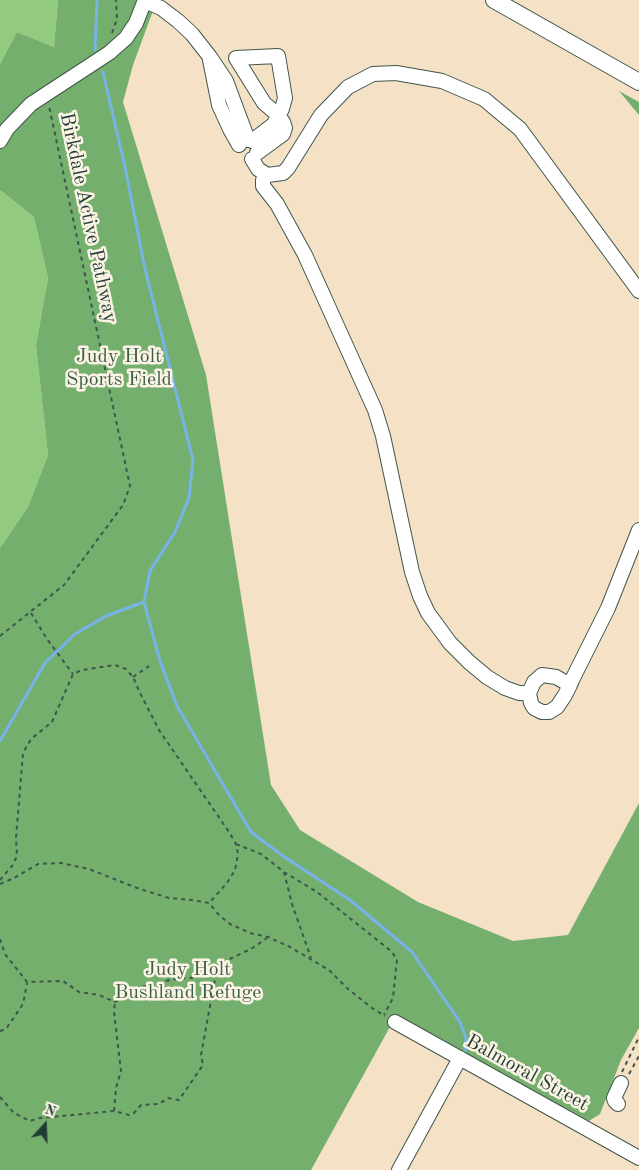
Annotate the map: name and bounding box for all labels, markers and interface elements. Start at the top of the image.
street label: Birkdale Active Pathway [54,111,122,325]
park label: Judy Holt Sports Field [66,345,172,392]
park label: Judy Holt Bushland Refuge [115,958,261,1005]
street label: Balmoral Street [461,1029,593,1117]
north arrow [20,1100,70,1150]
text: N [43,1102,58,1119]

